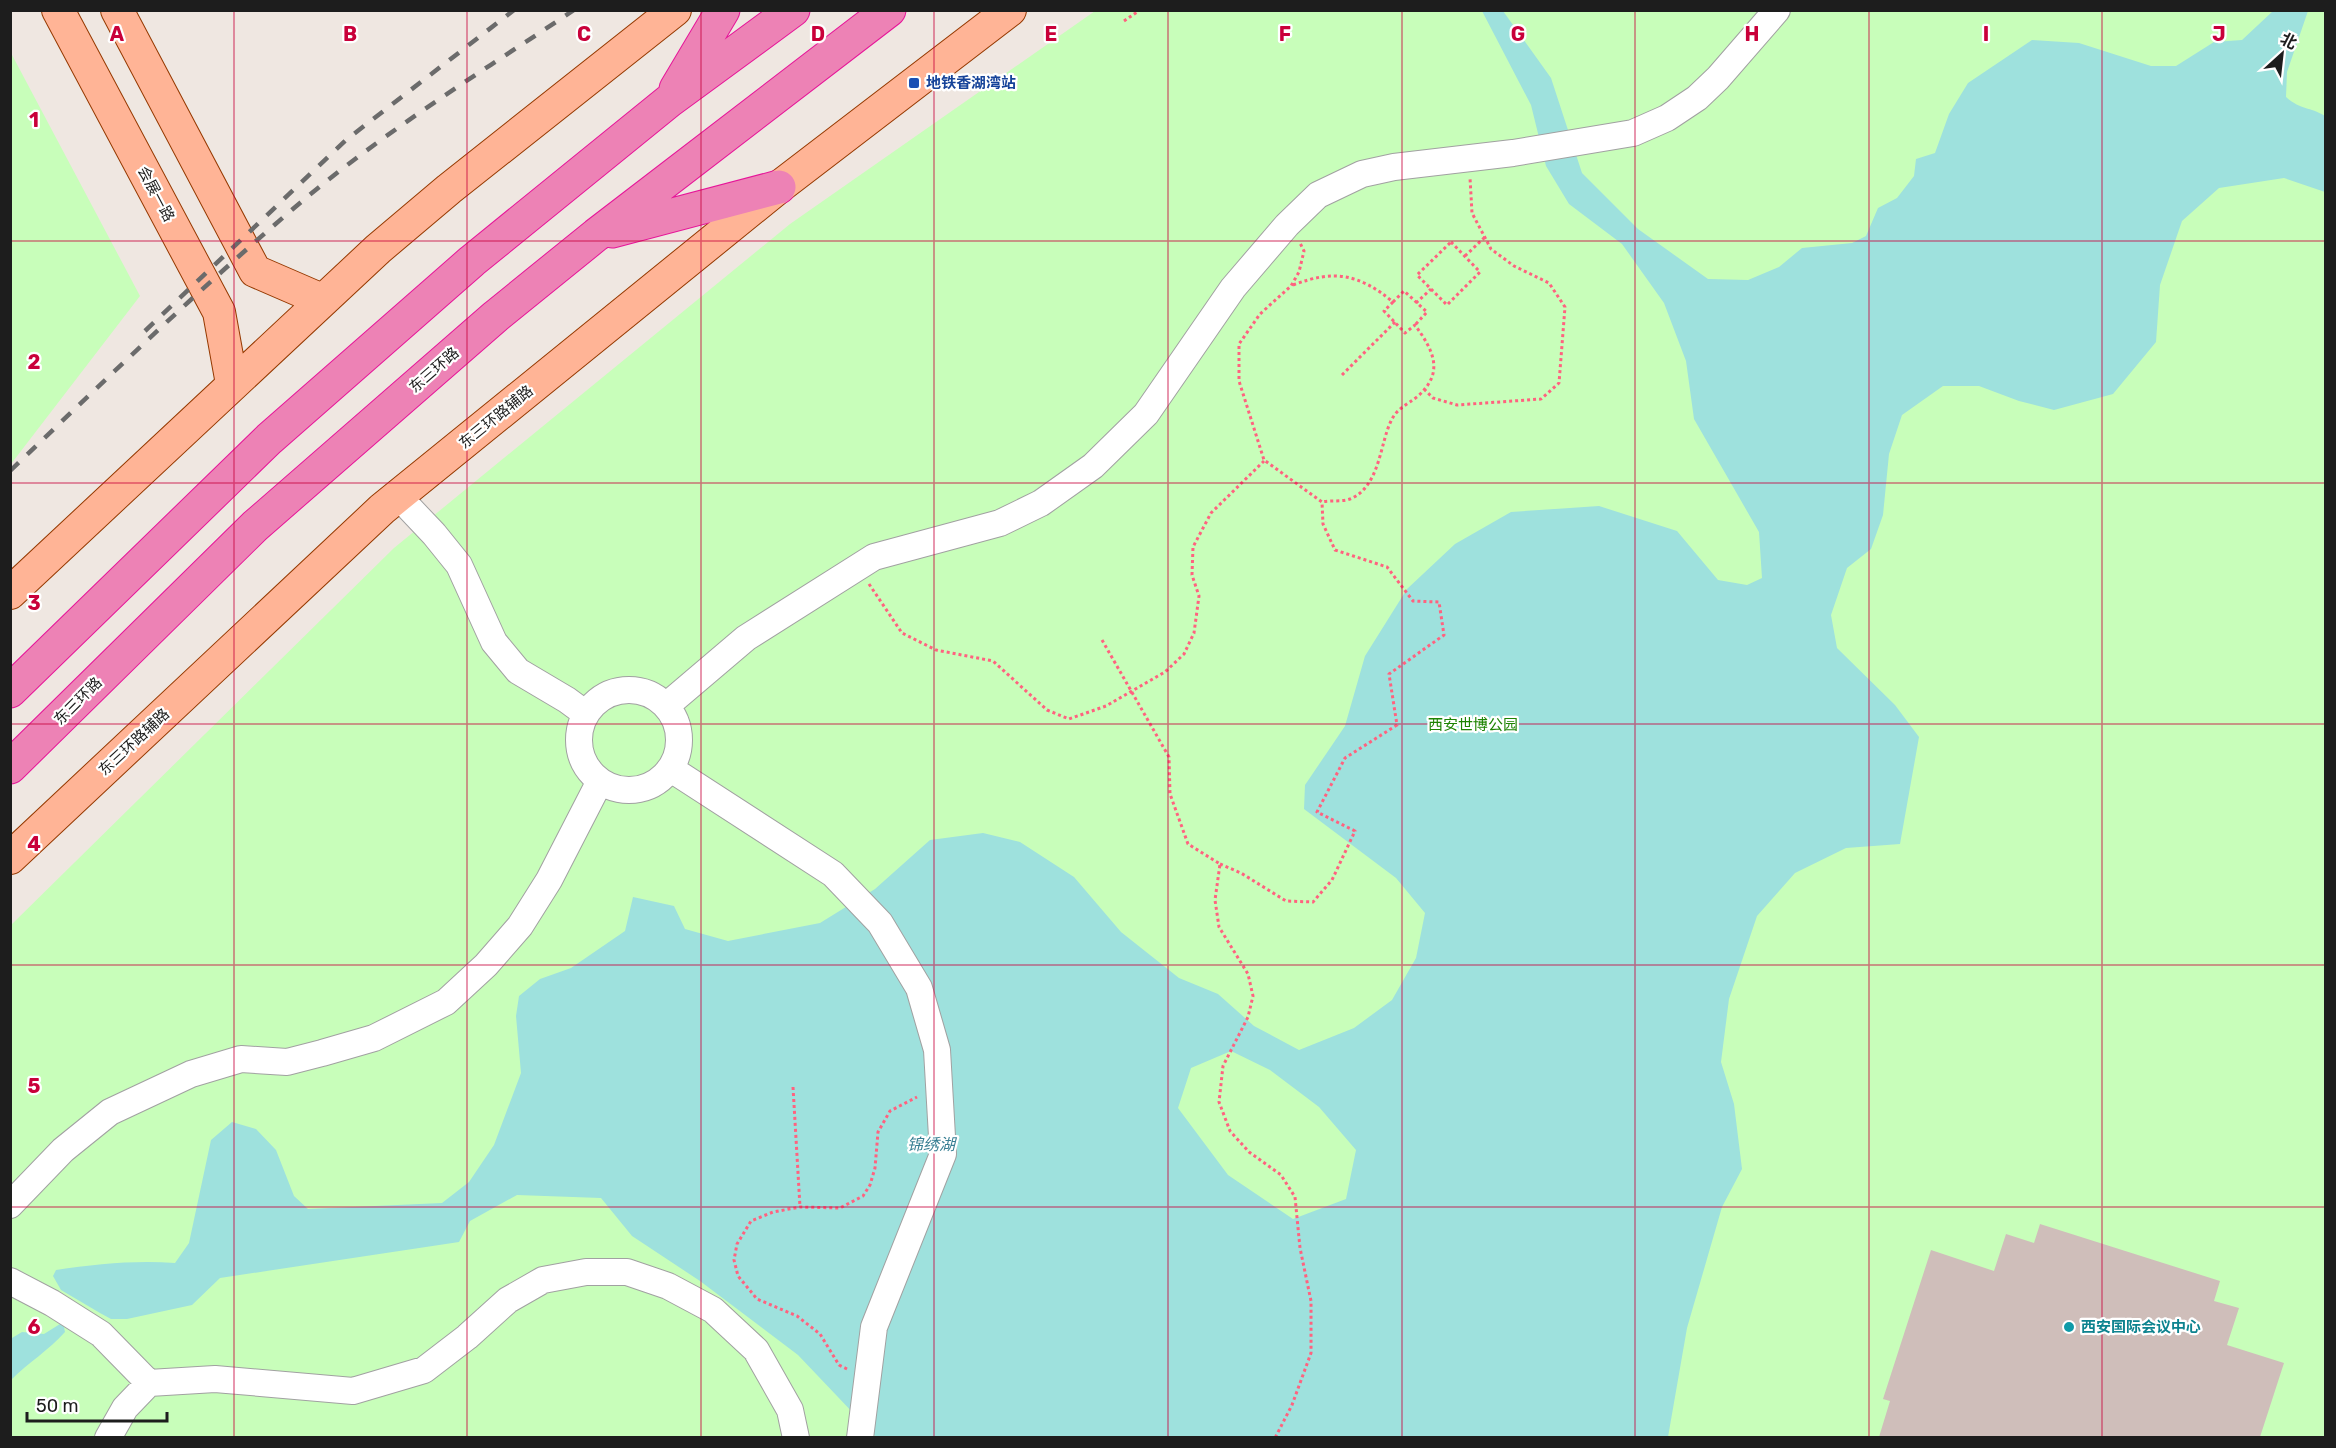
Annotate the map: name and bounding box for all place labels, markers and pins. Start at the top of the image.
place label: 地铁香湖湾站 [926,74,1016,92]
marker: 地铁香湖湾站 [907,76,921,90]
place label: 西安国际会议中心 [2081,1318,2201,1336]
marker: 西安国际会议中心 [2062,1320,2076,1334]

